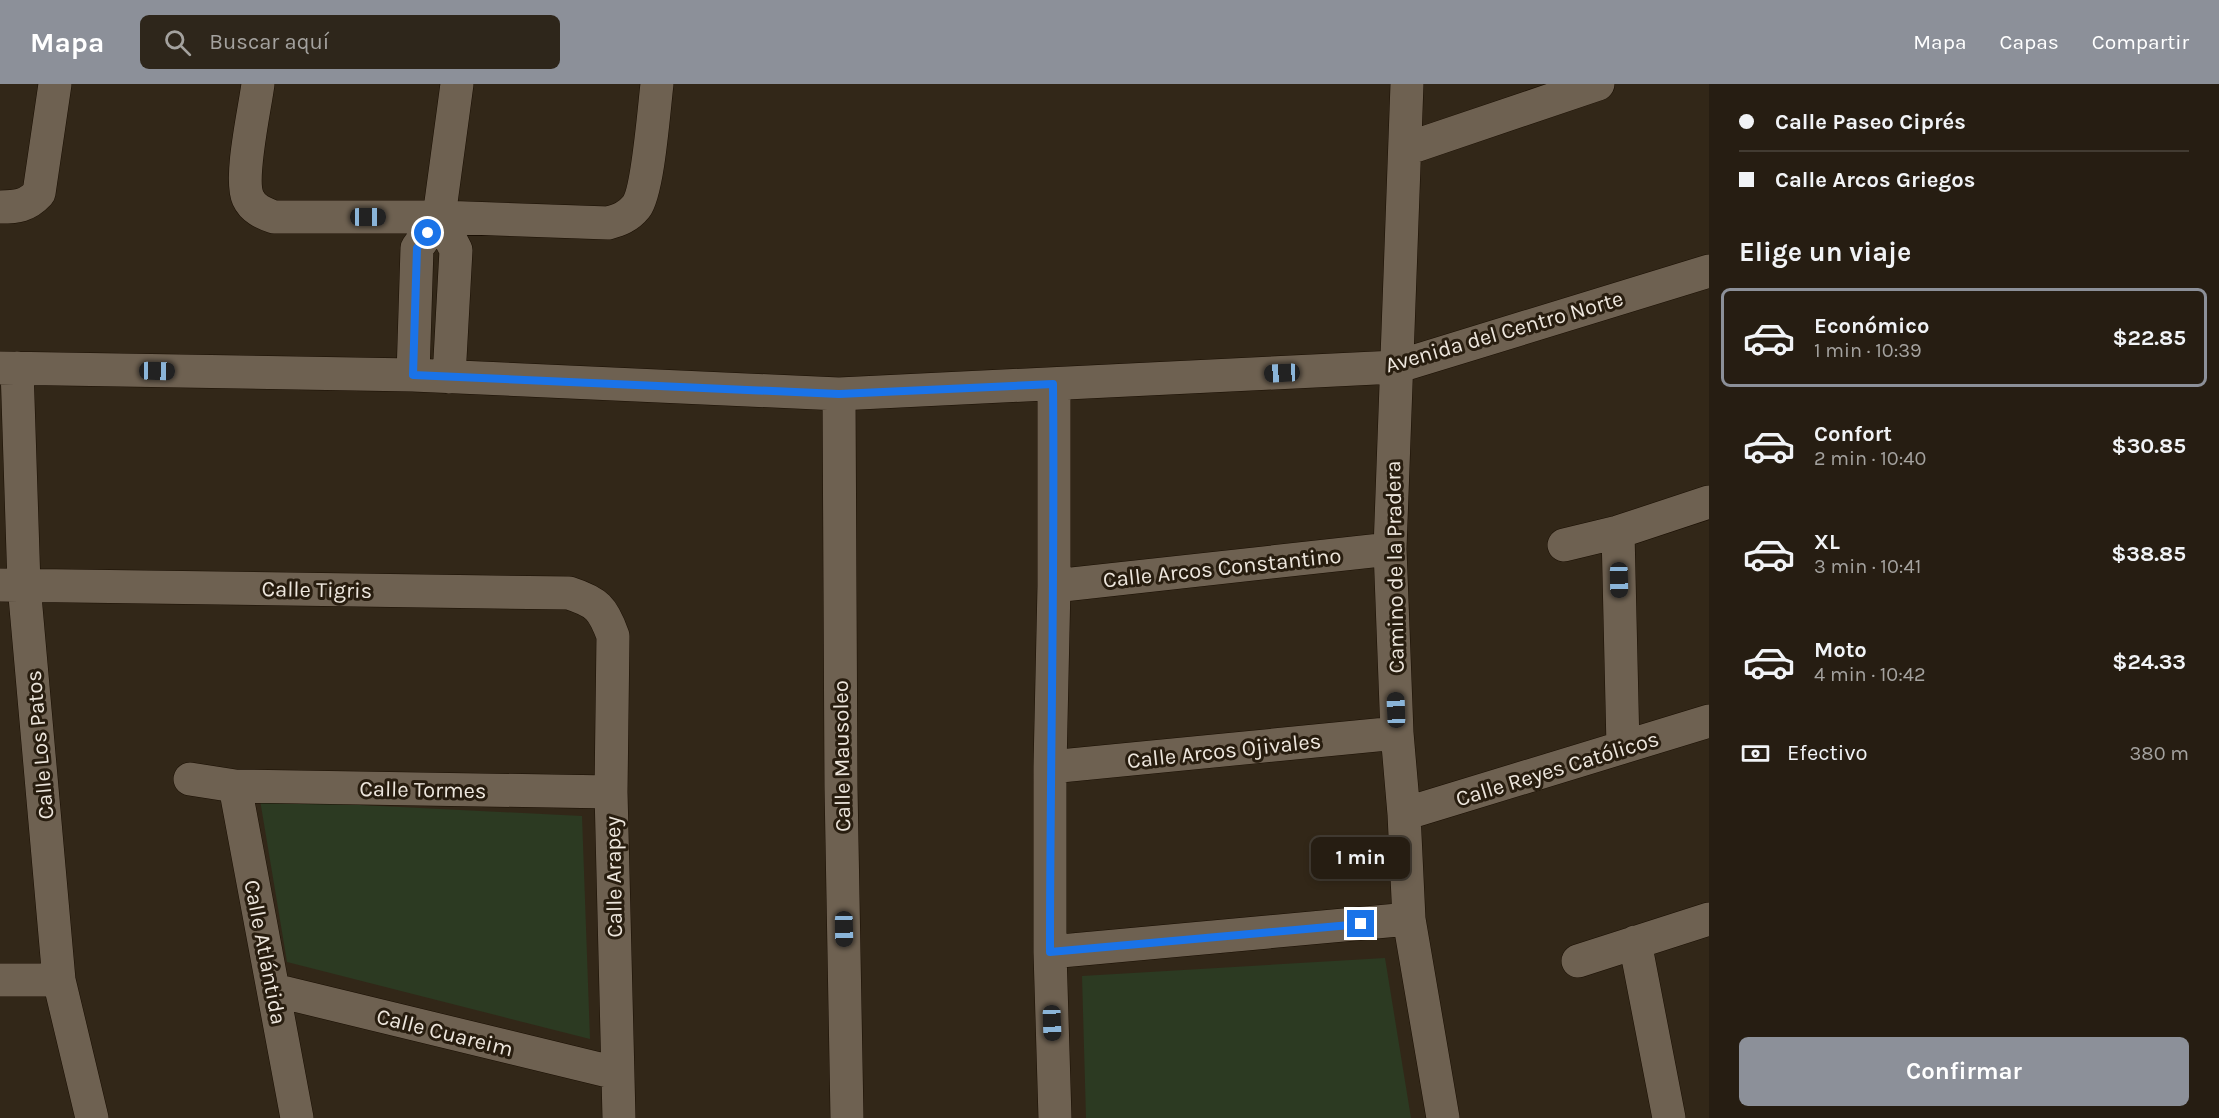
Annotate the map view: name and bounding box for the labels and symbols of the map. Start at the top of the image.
car [350,208,386,226]
route start [414,219,441,246]
street label: Avenida del Centro Norte [1382,285,1626,378]
car [139,362,175,380]
car [1264,363,1300,383]
street label: Camino de la Pradera [1380,460,1410,674]
street label: Calle Arcos Constantino [1102,543,1342,593]
car [1610,562,1628,598]
street label: Calle Tigris [262,576,372,604]
street label: Calle Los Patos [21,669,59,821]
street label: Calle Mausoleo [828,680,856,832]
car [1386,692,1406,728]
street label: Calle Reyes Católicos [1453,726,1662,812]
street label: Calle Arcos Ojivales [1126,728,1322,774]
street label: Calle Tormes [359,776,487,804]
street label: Calle Arapey [600,816,628,938]
callout: 1 min [1312,837,1410,879]
street label: Calle Atlántida [238,878,292,1027]
route end [1347,910,1374,937]
car [835,911,853,947]
street label: Calle Cuareim [374,1003,516,1062]
car [1042,1005,1062,1041]

